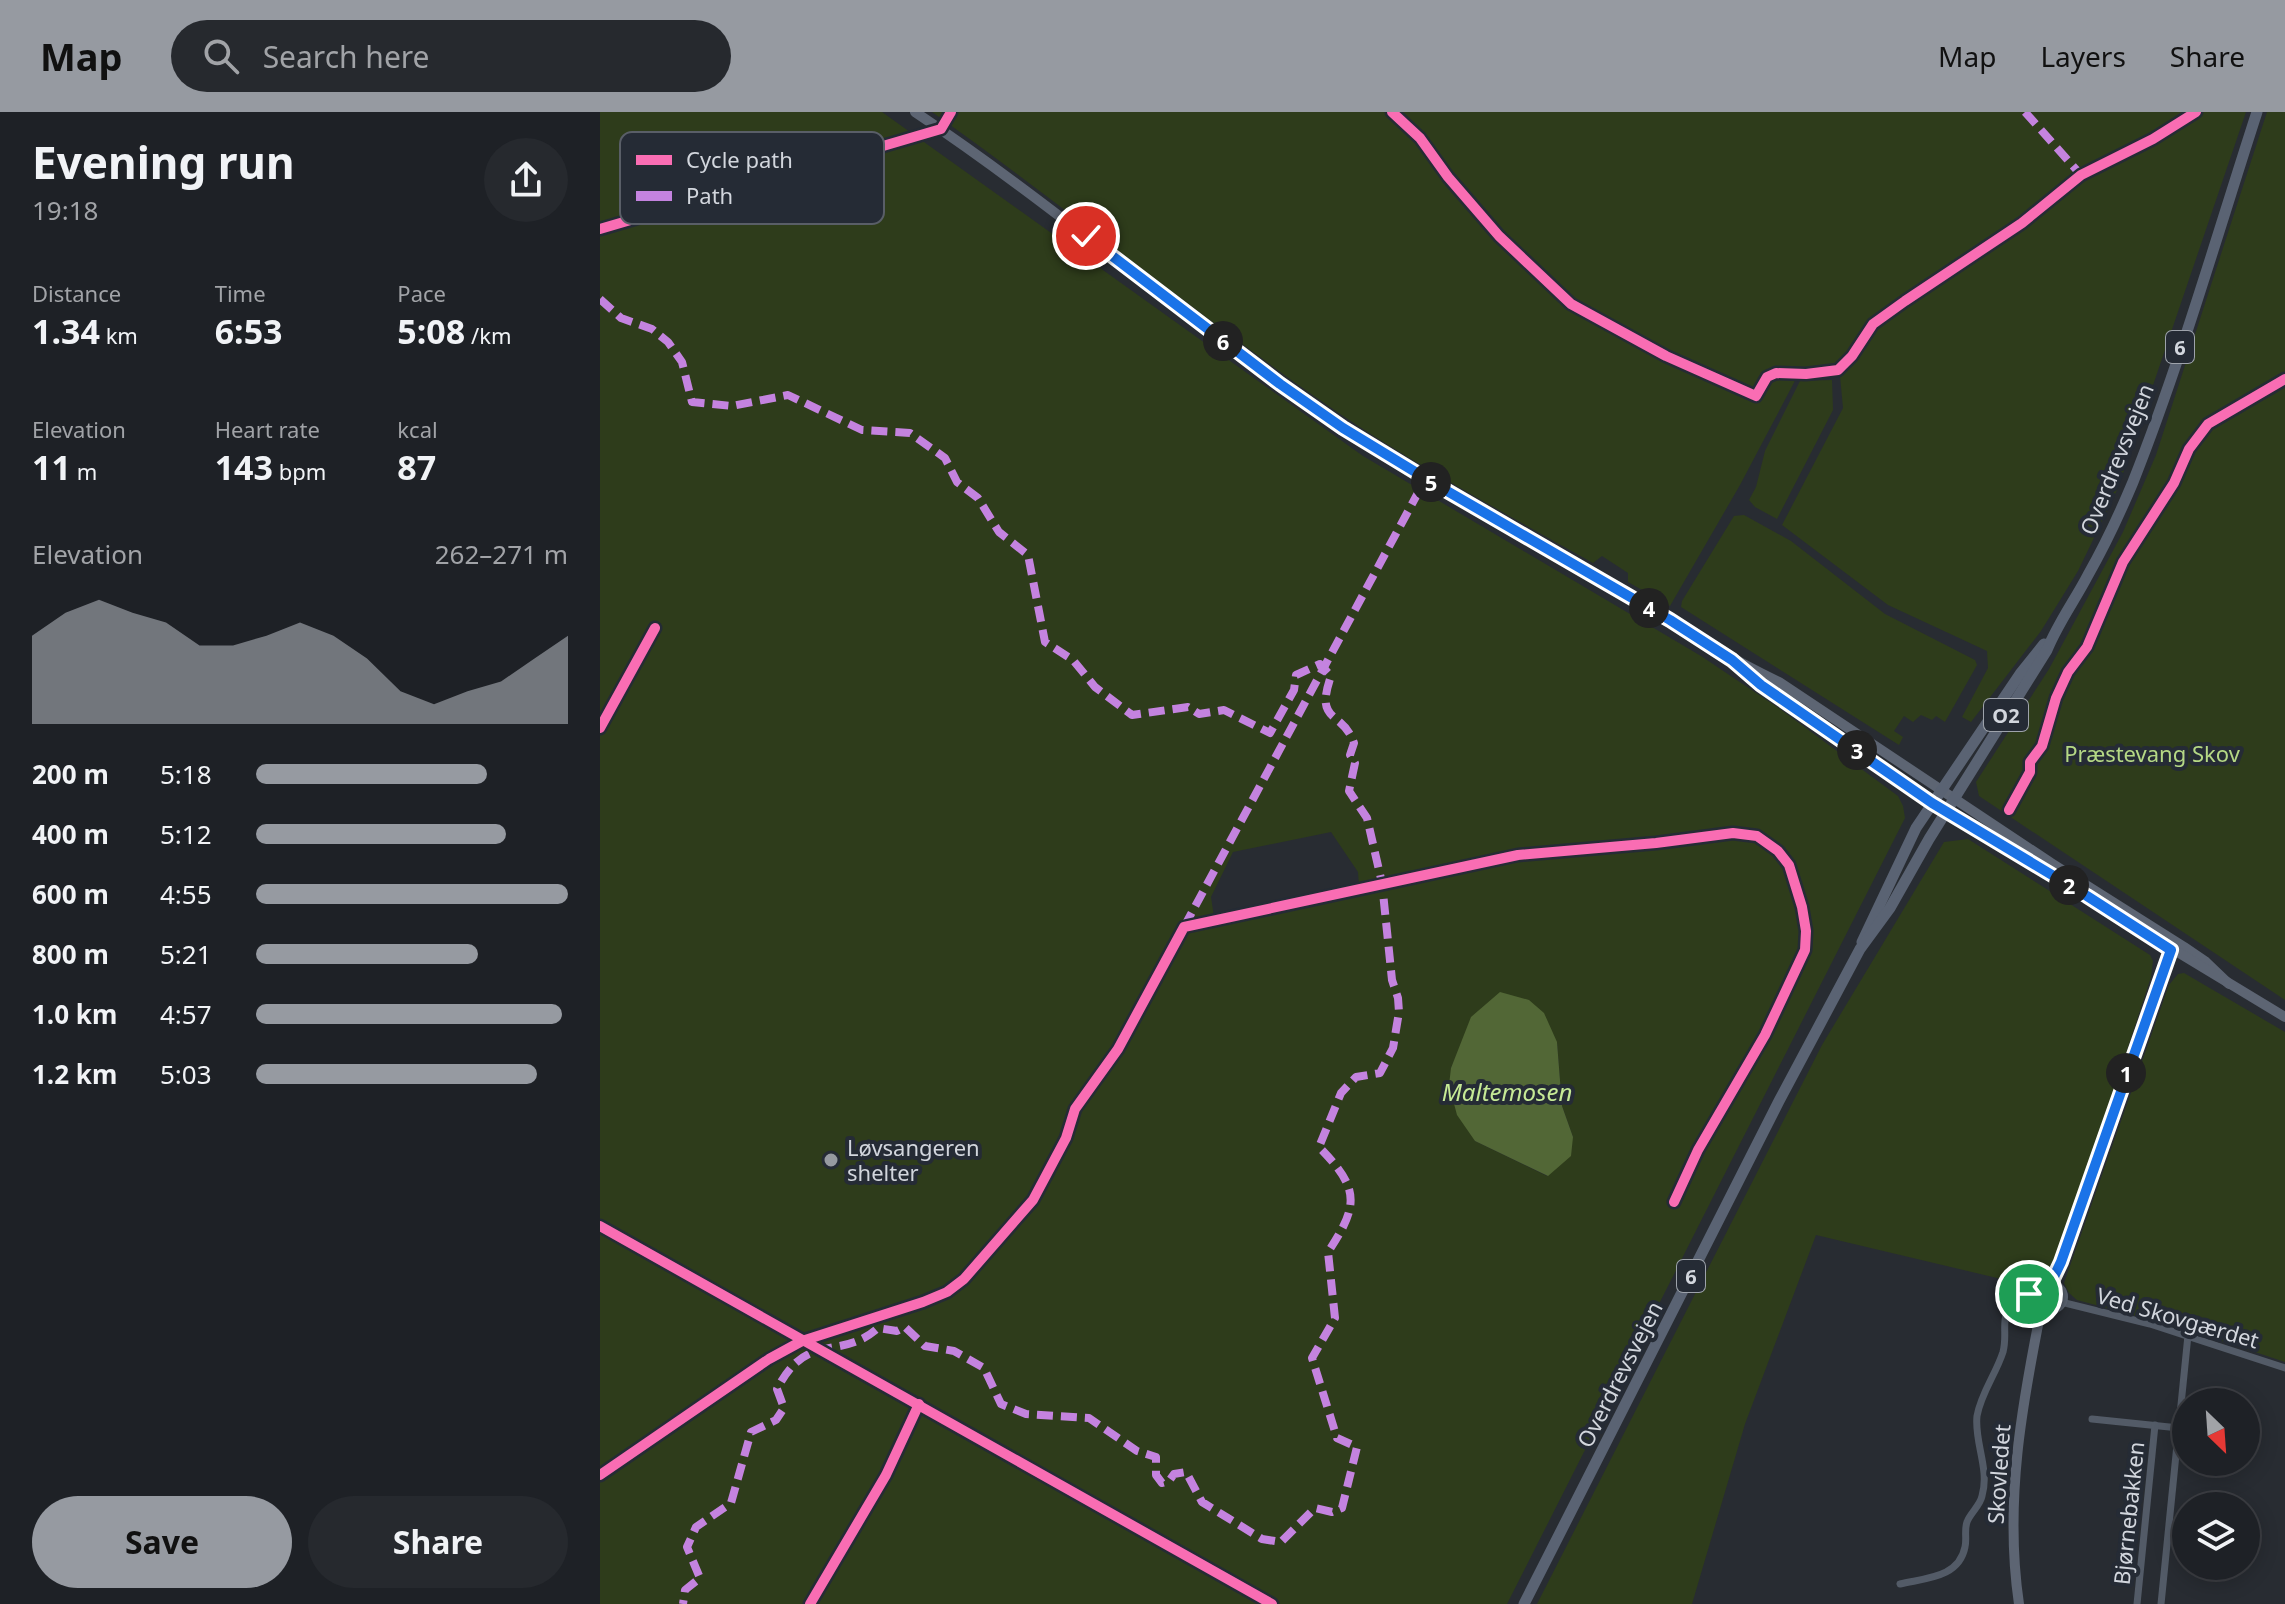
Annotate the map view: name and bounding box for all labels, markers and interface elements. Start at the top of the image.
search box [171,20,731,92]
text: Map [40,30,123,82]
icon: search [199,34,243,78]
text: Search here [263,36,430,77]
text: Map [1938,37,1996,75]
text: Layers [2040,37,2126,75]
text: Share [2170,37,2245,75]
text: Evening run [32,132,295,192]
legend [620,132,884,224]
button: share [484,138,568,222]
text: Cycle path [686,144,793,174]
text: Path [686,180,733,210]
text: 19:18 [32,192,98,228]
pin [1052,202,1120,270]
icon: check [1064,214,1108,258]
text: Distance [32,278,121,308]
text: Time [215,278,266,308]
text: Pace [397,278,446,308]
text: 1.34 [32,308,100,354]
text: 6:53 [215,308,283,354]
text: 5:08 [397,308,465,354]
text: km [100,320,138,350]
text: /km [465,320,511,350]
pin: 6 [1203,321,1243,361]
text: 6 [1217,326,1229,356]
road number: 6 [2166,331,2194,363]
street label: Overdrevsvejen [2072,379,2160,539]
text: Elevation [32,414,126,444]
text: Heart rate [215,414,320,444]
text: kcal [397,414,438,444]
text: 11 [32,444,71,490]
text: 143 [215,444,273,490]
text: 87 [397,444,436,490]
text: m [71,456,97,486]
text: bpm [273,456,326,486]
pin: 5 [1411,462,1451,502]
text: 5 [1425,467,1437,497]
text: Elevation [32,536,143,572]
text: 262–271 m [435,536,568,572]
pin: 4 [1629,588,1669,628]
text: 4 [1643,593,1655,623]
road number: O2 [1984,699,2028,731]
pin: 3 [1837,730,1877,770]
text: 3 [1851,735,1863,765]
park label: Præstevang Skov [2064,738,2241,768]
text: 200 m [32,756,109,792]
text: 5:18 [160,756,212,792]
text: 400 m [32,816,109,852]
text: 5:12 [160,816,212,852]
pin: 2 [2049,865,2089,905]
text: 2 [2063,870,2075,900]
text: 600 m [32,876,109,912]
text: 4:55 [160,876,212,912]
text: 800 m [32,936,109,972]
text: 5:21 [160,936,212,972]
text: 1.0 km [32,996,117,1032]
text: 4:57 [160,996,212,1032]
pin: 1 [2106,1053,2146,1093]
text: 1.2 km [32,1056,117,1092]
text: 5:03 [160,1056,212,1092]
text: 1 [2120,1058,2132,1088]
water label: Maltemosen [1442,1075,1572,1108]
place label: Løvsangeren shelter [847,1132,980,1187]
marker: Løvsangeren shelter [822,1151,840,1169]
road number: 6 [1677,1260,1705,1292]
pin [1995,1260,2063,1328]
icon: arrive [2007,1272,2051,1316]
street label: Ved Skovgærdet [2093,1280,2263,1354]
street label: Overdrevsvejen [1569,1296,1669,1452]
north arrow [2172,1388,2260,1476]
map controls [2172,1388,2260,1580]
street label: Skovledet [1980,1423,2016,1525]
street label: Bjørnebakken [2106,1440,2150,1586]
button: layers [2172,1492,2260,1580]
button: Save [32,1496,292,1588]
button: Share [308,1496,568,1588]

